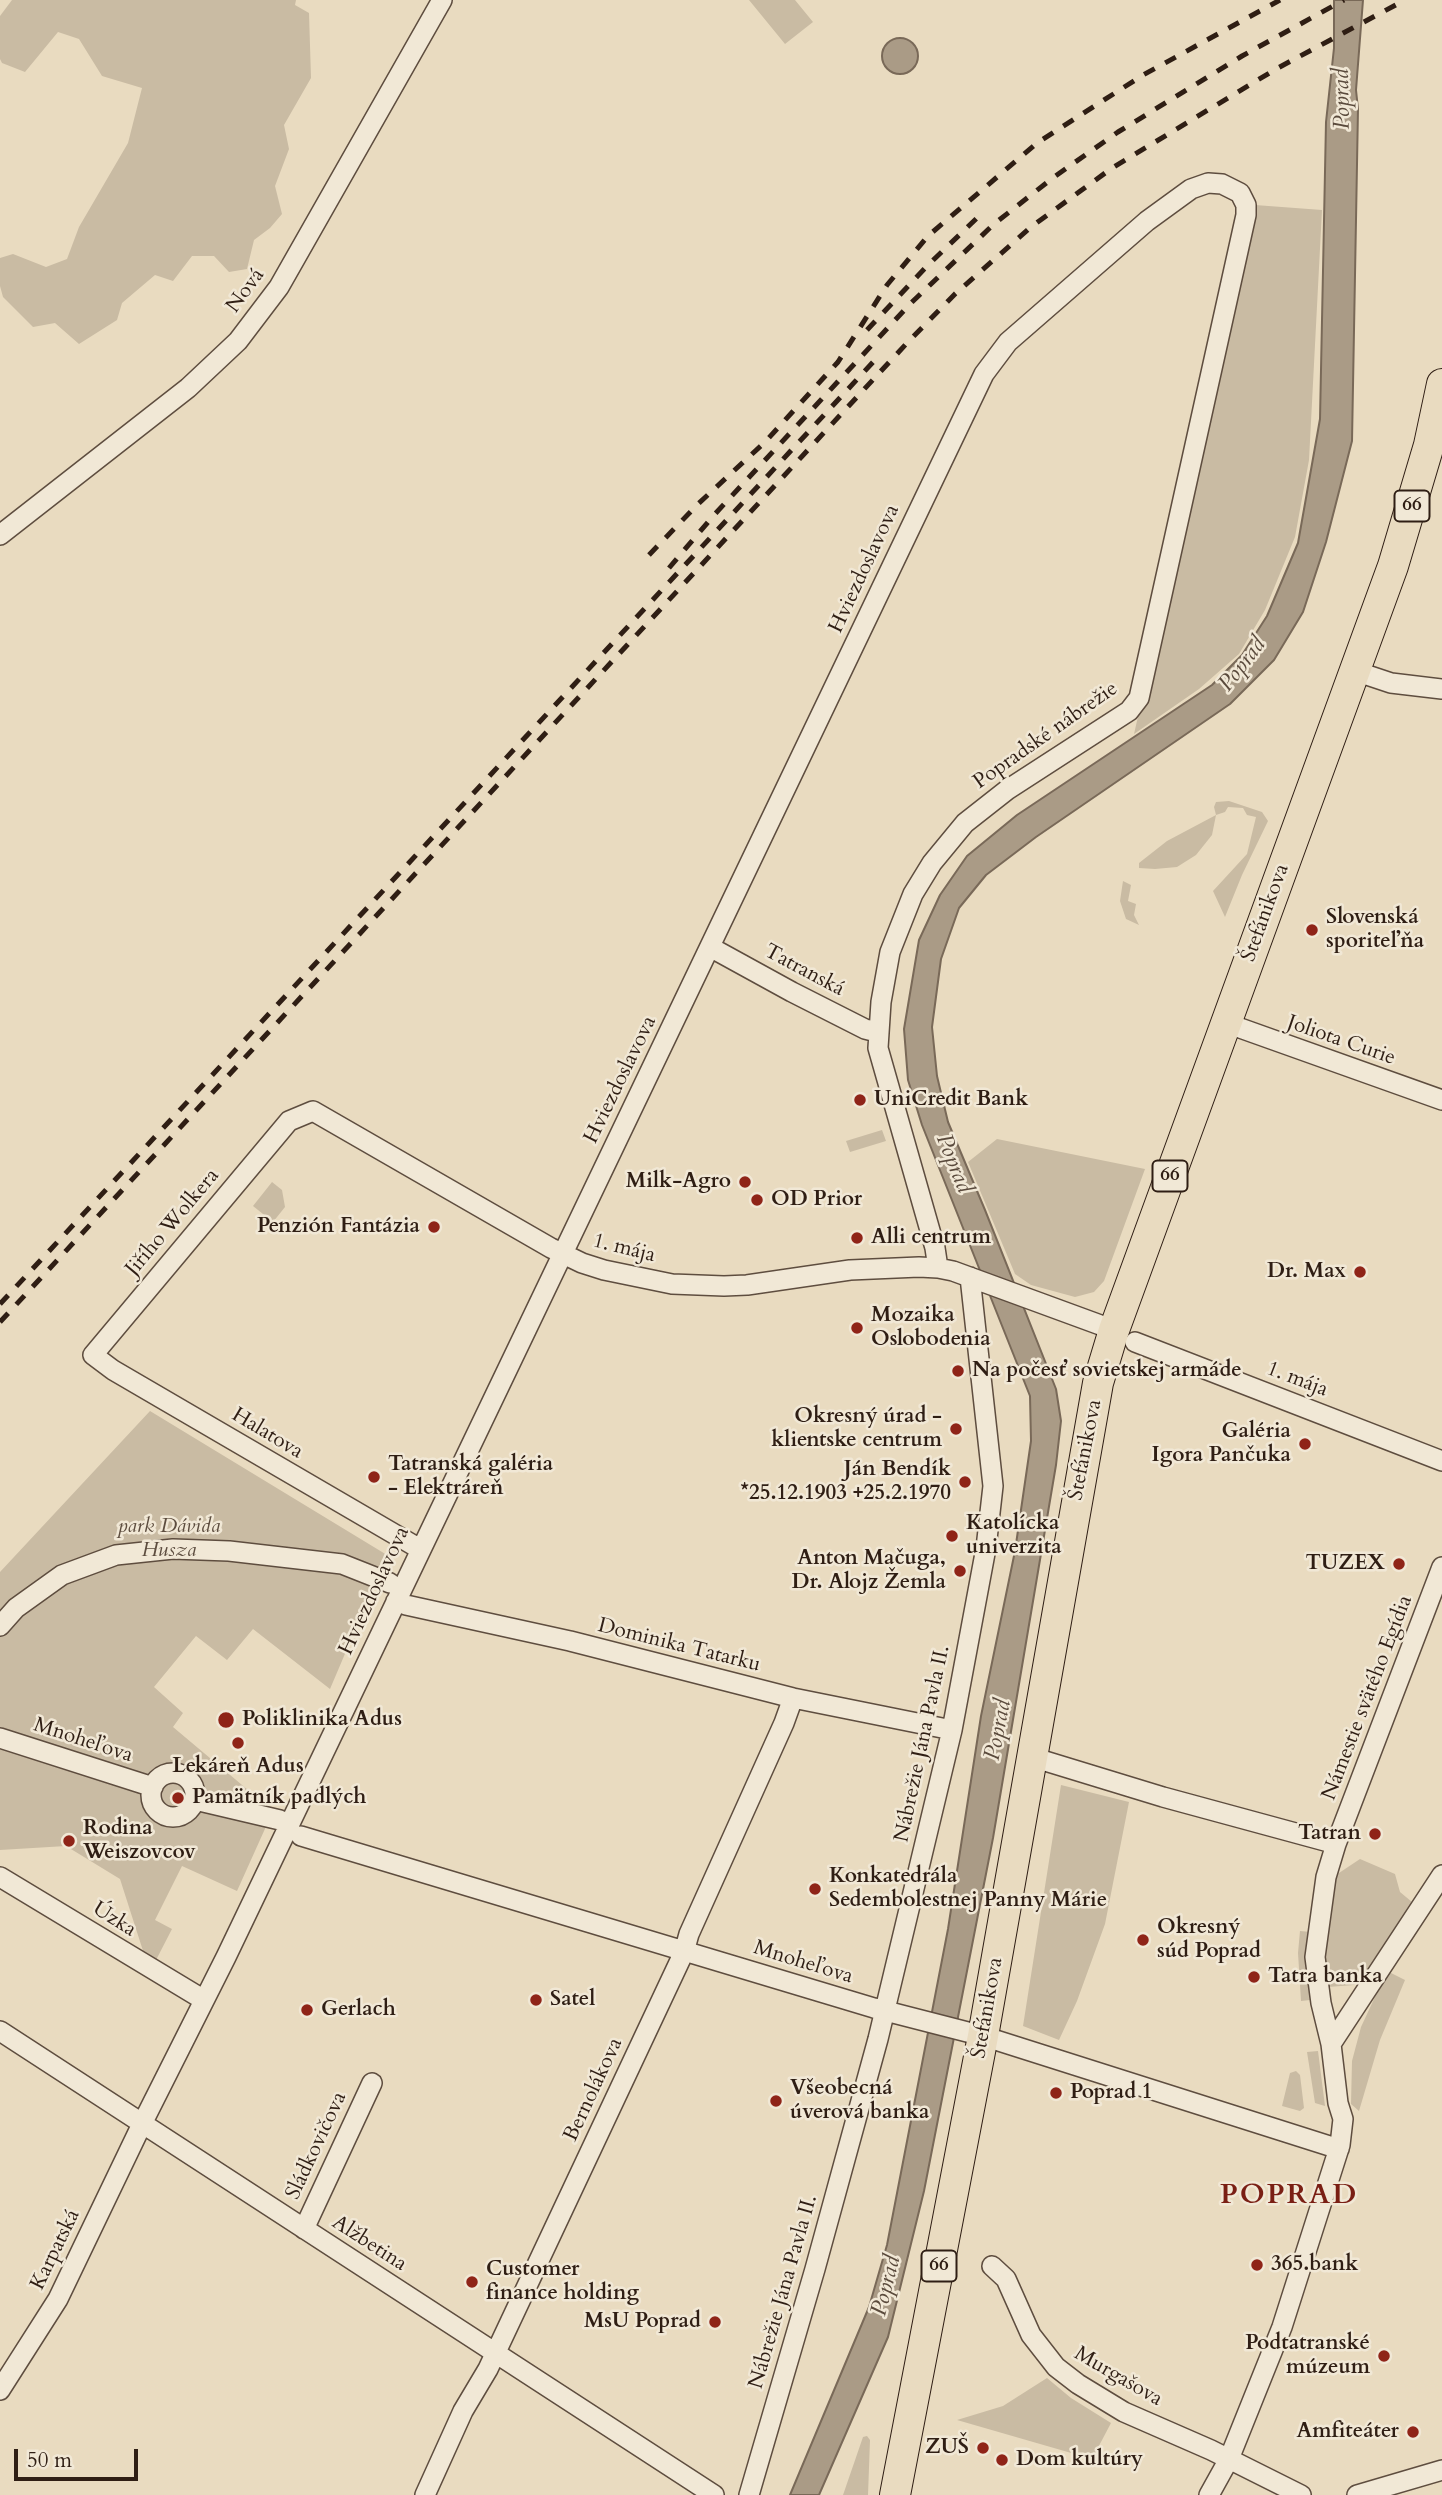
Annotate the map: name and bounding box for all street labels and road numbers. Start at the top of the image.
street label: Nová [221,264,271,318]
road number: 66 [1394,491,1430,522]
street label: Hviezdoslavova [824,501,906,637]
street label: Popradské nábrežie [969,677,1123,795]
street label: Štefánikova [1237,861,1295,965]
street label: Tatranská [760,939,848,1003]
street label: Joliota Curie [1283,1011,1399,1071]
street label: Hviezdoslavova [579,1012,663,1148]
road number: 66 [1152,1160,1188,1192]
street label: Jiřího Wolkera [121,1164,225,1282]
street label: 1. mája [590,1229,658,1269]
street label: 1. mája [1263,1357,1331,1403]
street label: Štefánikova [1064,1397,1108,1503]
street label: Halatova [227,1403,307,1465]
street label: Hviezdoslavova [334,1523,416,1659]
street label: Námestie svätého Egídia [1317,1592,1419,1804]
street label: Dominika Tatarku [595,1614,763,1678]
street label: Nábrežie Jána Pavla II. [890,1643,956,1845]
street label: Mnoheľova [30,1713,136,1769]
street label: Úzka [87,1897,141,1943]
street label: Mnoheľova [750,1936,856,1990]
street label: Štefánikova [967,1955,1009,2061]
street label: Bernolákova [559,2034,629,2146]
street label: Sládkovičova [281,2088,353,2204]
street label: Nábrežie Jána Pavla II. [744,2192,824,2392]
street label: Karpatská [26,2206,86,2294]
street label: Alžbetina [327,2211,411,2277]
road number: 66 [922,2250,956,2282]
street label: Murgašova [1069,2342,1167,2412]

